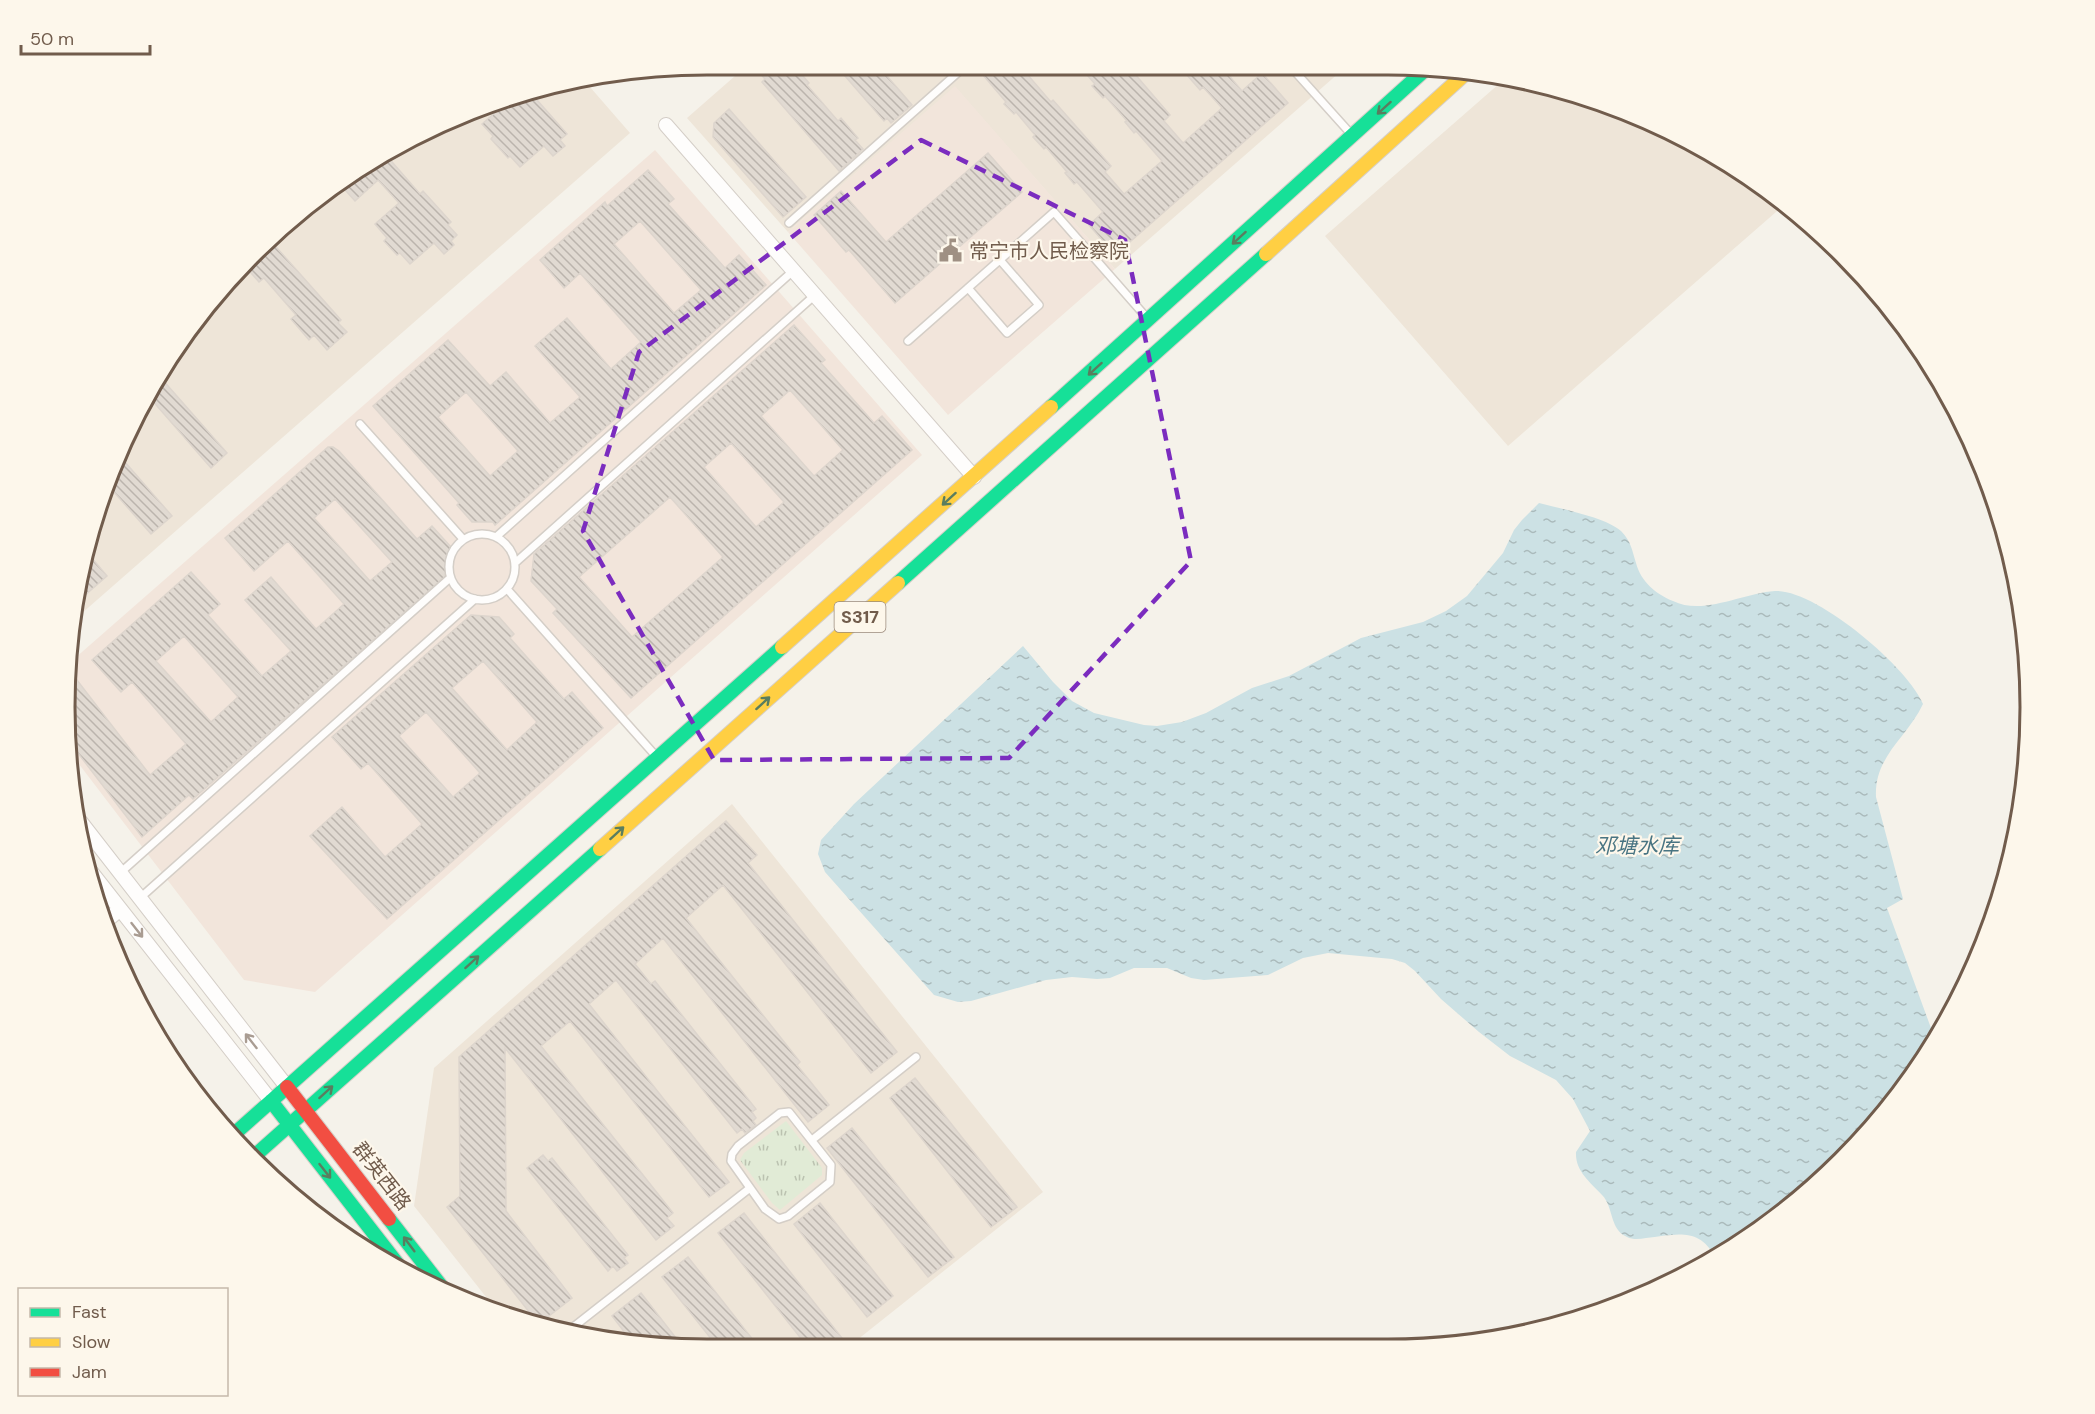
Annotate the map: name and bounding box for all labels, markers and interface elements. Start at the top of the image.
scale bar [21,18,150,56]
text: 50 m [30,27,74,51]
one-way arrow [1377,101,1392,115]
one-way arrow [1232,231,1247,245]
public building icon: 常宁市人民检察院 [938,238,964,264]
place label: 常宁市人民检察院 [969,238,1129,264]
one-way arrow [1087,362,1102,376]
one-way arrow [942,492,957,506]
road number: S317 [834,602,886,632]
one-way arrow [755,696,770,710]
one-way arrow [610,826,625,840]
water label: 邓塘水库 [1595,832,1682,860]
one-way arrow [130,922,143,938]
one-way arrow [464,955,479,969]
one-way arrow [245,1033,258,1049]
one-way arrow [318,1085,333,1099]
street label: 群英西路 [347,1136,417,1216]
one-way arrow [319,1162,332,1178]
one-way arrow [403,1236,416,1252]
legend [18,1288,228,1396]
text: Fast [72,1300,107,1324]
text: Slow [72,1330,111,1354]
text: Jam [72,1360,107,1384]

